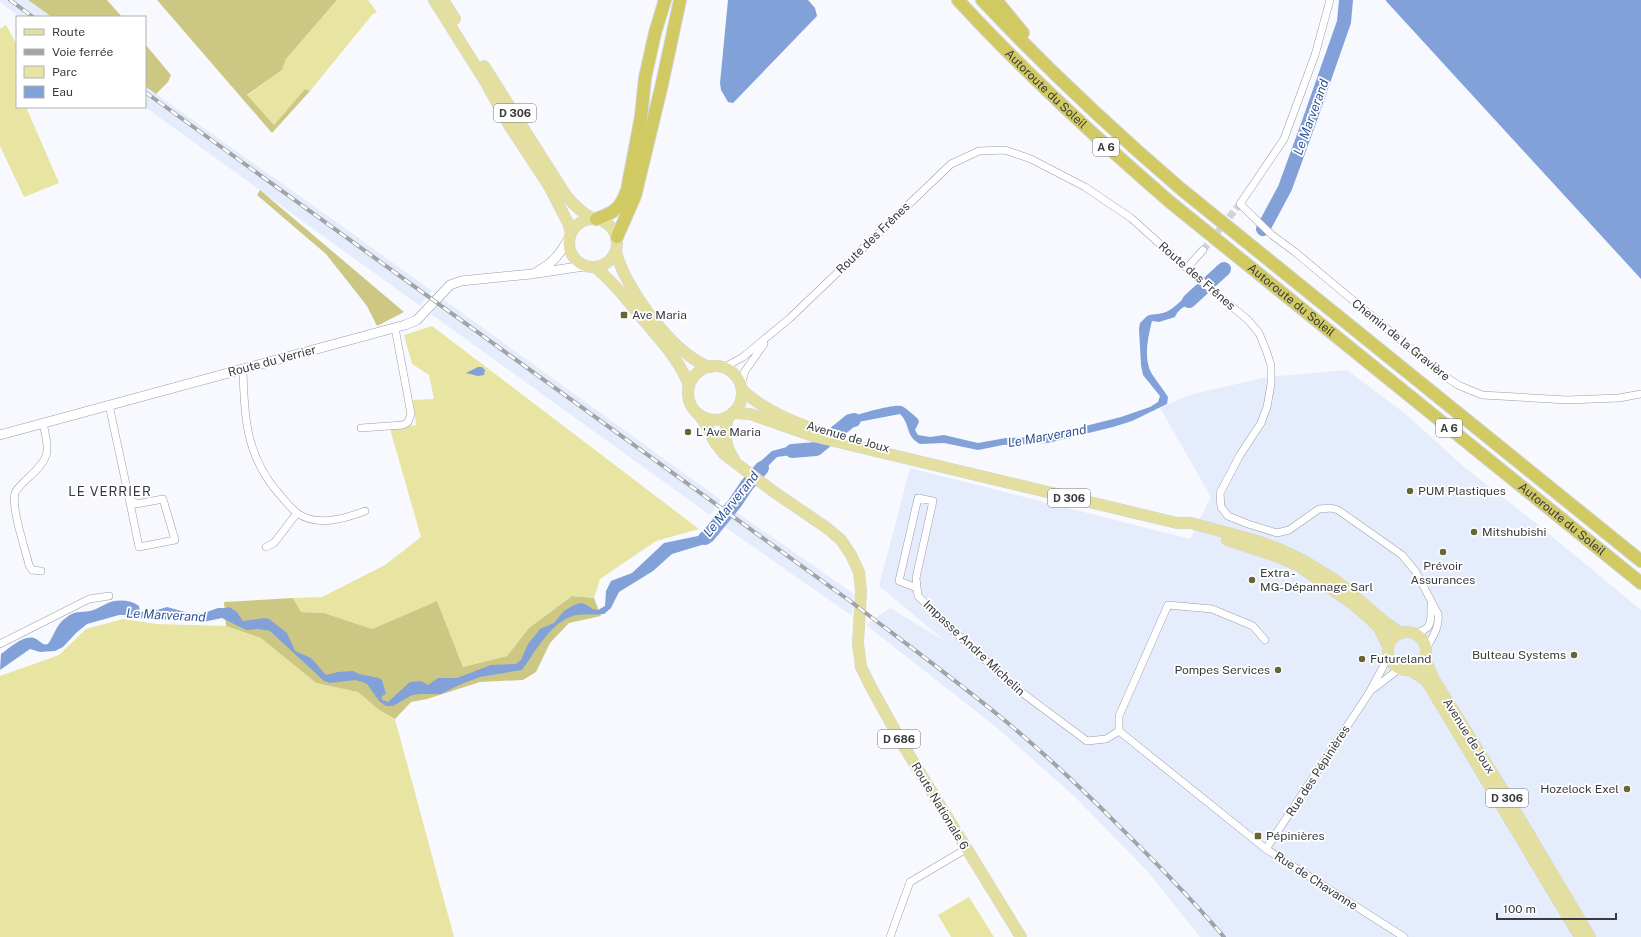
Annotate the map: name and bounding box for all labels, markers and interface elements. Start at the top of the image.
legend [16,16,146,108]
text: Route [52,25,85,39]
text: Voie ferrée [52,45,113,59]
street label: Autoroute du Soleil [1002,46,1090,132]
text: Parc [52,65,77,79]
water label: Le Marverand [1290,77,1332,157]
text: Eau [52,85,73,99]
road number: D 306 [494,104,536,122]
road number: A 6 [1093,138,1119,156]
street label: Route des Frênes [833,199,913,277]
street label: Route des Frênes [1156,239,1238,313]
street label: Autoroute du Soleil [1245,261,1338,340]
street label: Chemin de la Gravière [1349,296,1453,384]
place label: Ave Maria [632,308,687,322]
marker: Ave Maria [619,310,629,320]
street label: Route du Verrier [226,342,318,379]
street label: Avenue de Joux [805,418,891,456]
road number: A 6 [1436,419,1462,437]
water label: Le Marverand [1006,422,1088,450]
place label: L'Ave Maria [696,425,761,439]
marker: L'Ave Maria [683,427,693,437]
water label: Le Marverand [700,468,762,540]
street label: Autoroute du Soleil [1516,480,1608,559]
district label: LE VERRIER [68,484,152,499]
place label: PUM Plastiques [1418,484,1506,498]
marker: PUM Plastiques [1405,486,1415,496]
road number: D 306 [1048,489,1090,507]
place label: Mitshubishi [1482,525,1546,539]
marker: Mitshubishi [1469,527,1479,537]
marker: Prévoir Assurances [1438,547,1448,557]
place label: Prévoir Assurances [1411,559,1475,587]
place label: Extra - MG-Dépannage Sarl [1260,566,1373,594]
marker: Extra - MG-Dépannage Sarl [1247,575,1257,585]
street label: Impasse Andre Michelin [920,597,1028,699]
water label: Le Marverand [126,605,207,625]
place label: Bulteau Systems [1472,648,1566,662]
marker: Bulteau Systems [1569,650,1579,660]
place label: Futureland [1370,652,1431,666]
marker: Futureland [1357,654,1367,664]
place label: Pompes Services [1174,663,1270,677]
marker: Pompes Services [1273,665,1283,675]
street label: Avenue de Joux [1440,696,1498,776]
street label: Rue des Pépinières [1283,723,1353,819]
road number: D 686 [878,730,920,748]
street label: Route Nationale 6 [908,760,972,852]
place label: Hozelock Exel [1540,782,1619,796]
marker: Hozelock Exel [1622,784,1632,794]
road number: D 306 [1486,789,1528,807]
place label: Pépinières [1266,829,1325,843]
marker: Pépinières [1253,831,1263,841]
street label: Rue de Chavanne [1272,849,1360,913]
scale bar [1497,895,1616,921]
text: 100 m [1503,902,1536,916]

